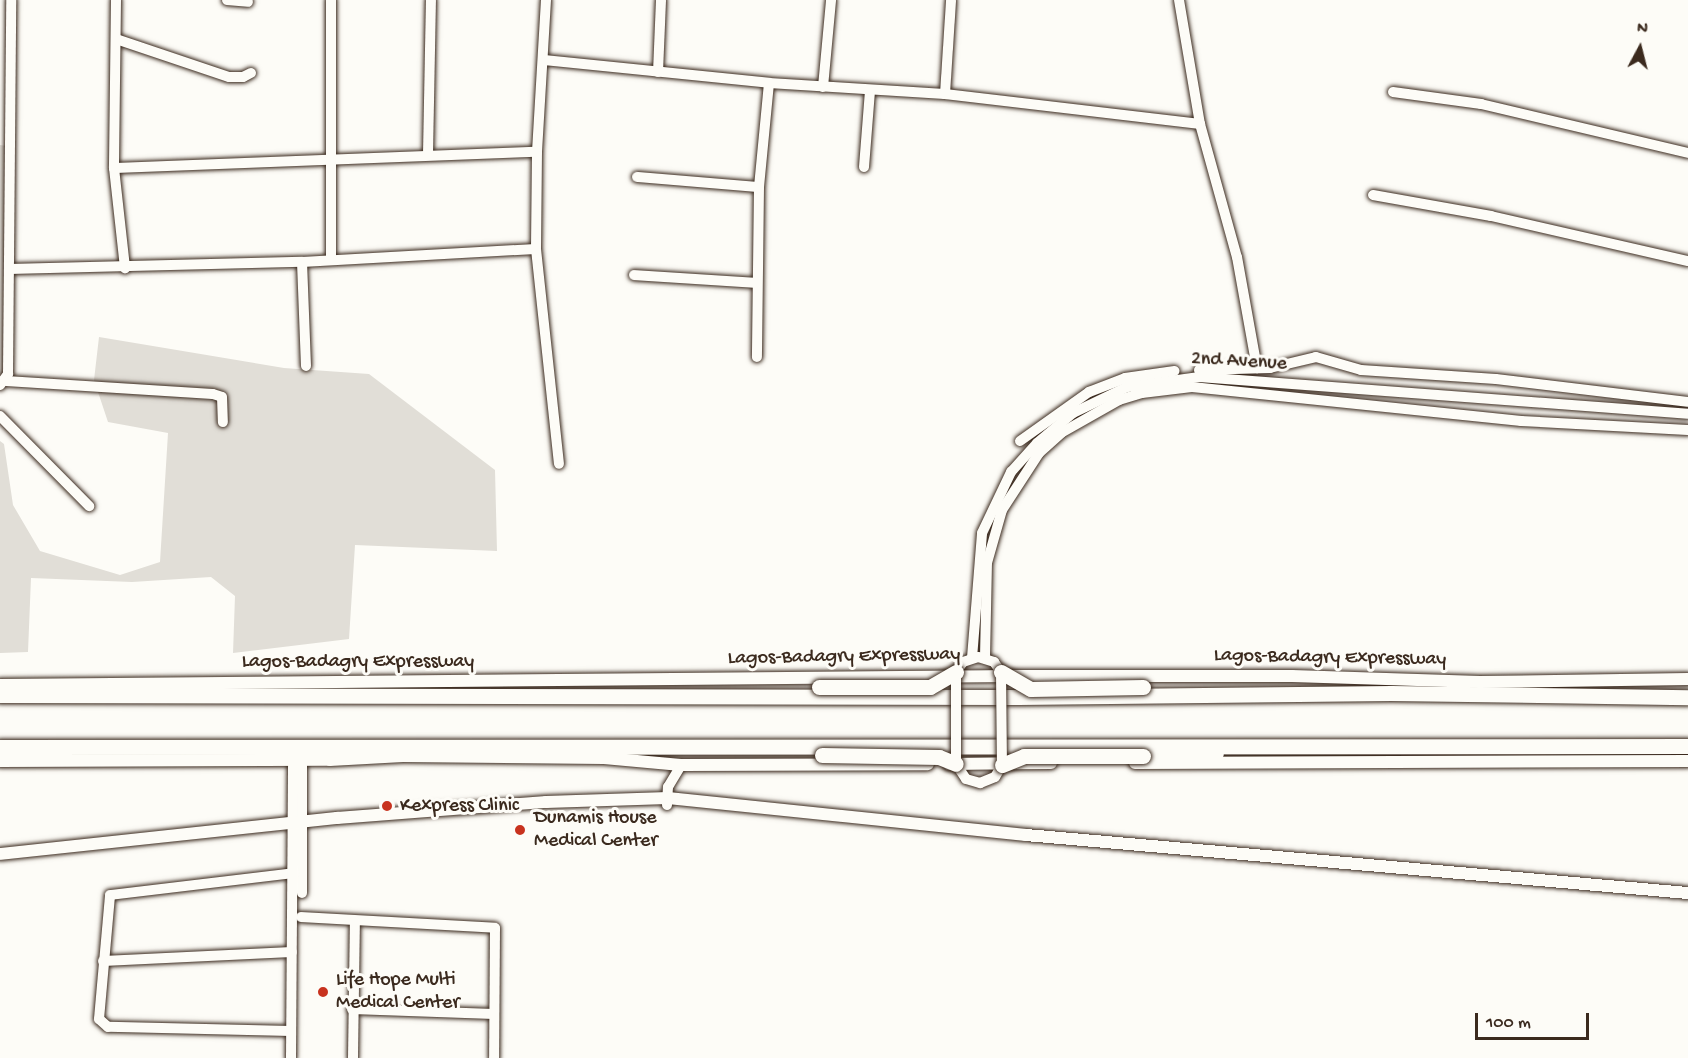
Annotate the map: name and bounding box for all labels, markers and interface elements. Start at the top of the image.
north arrow [1610,18,1670,78]
text: N [1636,20,1649,40]
street label: 2nd Avenue [1190,348,1288,376]
street label: Lagos-Badagry Expressway [728,643,960,671]
street label: Lagos-Badagry Expressway [1214,644,1446,672]
street label: Lagos-Badagry Expressway [242,650,474,674]
place label: Kexpress Clinic [400,794,519,818]
marker: Kexpress Clinic [378,797,396,815]
place label: Dunamis House Medical Center [534,807,658,854]
marker: Dunamis House Medical Center [511,821,529,839]
place label: Life Hope Multi Medical Center [336,969,460,1016]
marker: Life Hope Multi Medical Center [314,983,332,1001]
scale bar [1478,1001,1592,1039]
text: 100 m [1486,1013,1531,1034]

